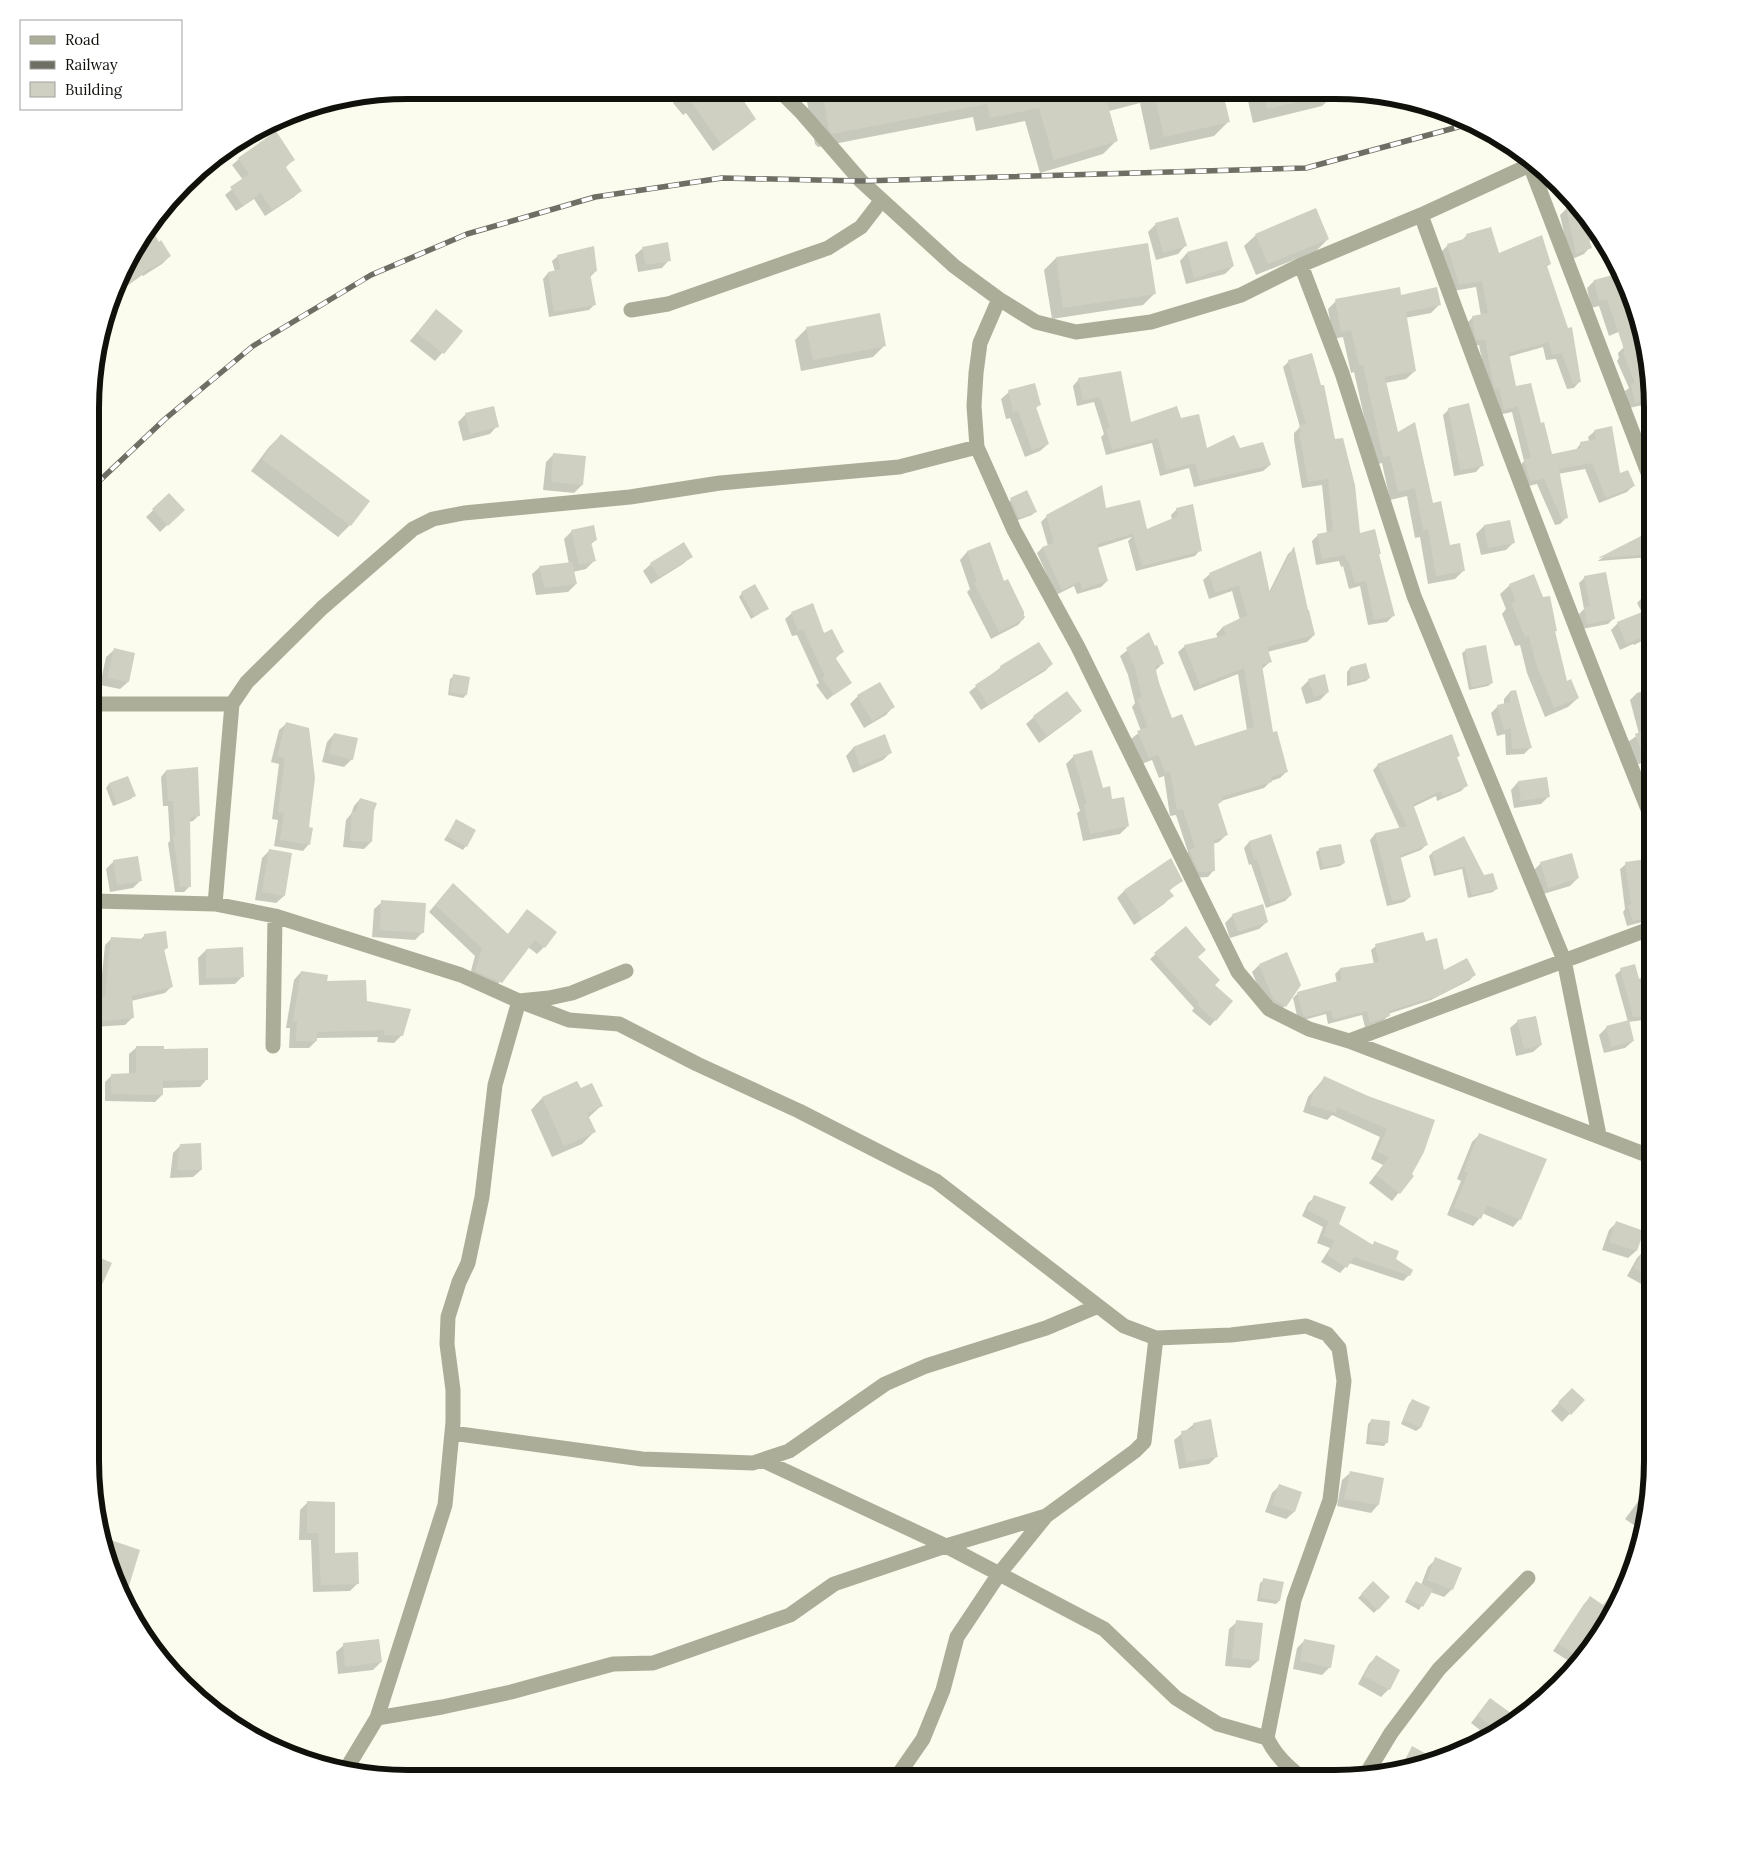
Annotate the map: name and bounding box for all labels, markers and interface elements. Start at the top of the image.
legend [20,20,182,110]
text: Road [65,30,100,49]
text: Railway [65,55,118,74]
text: Building [65,80,123,99]

